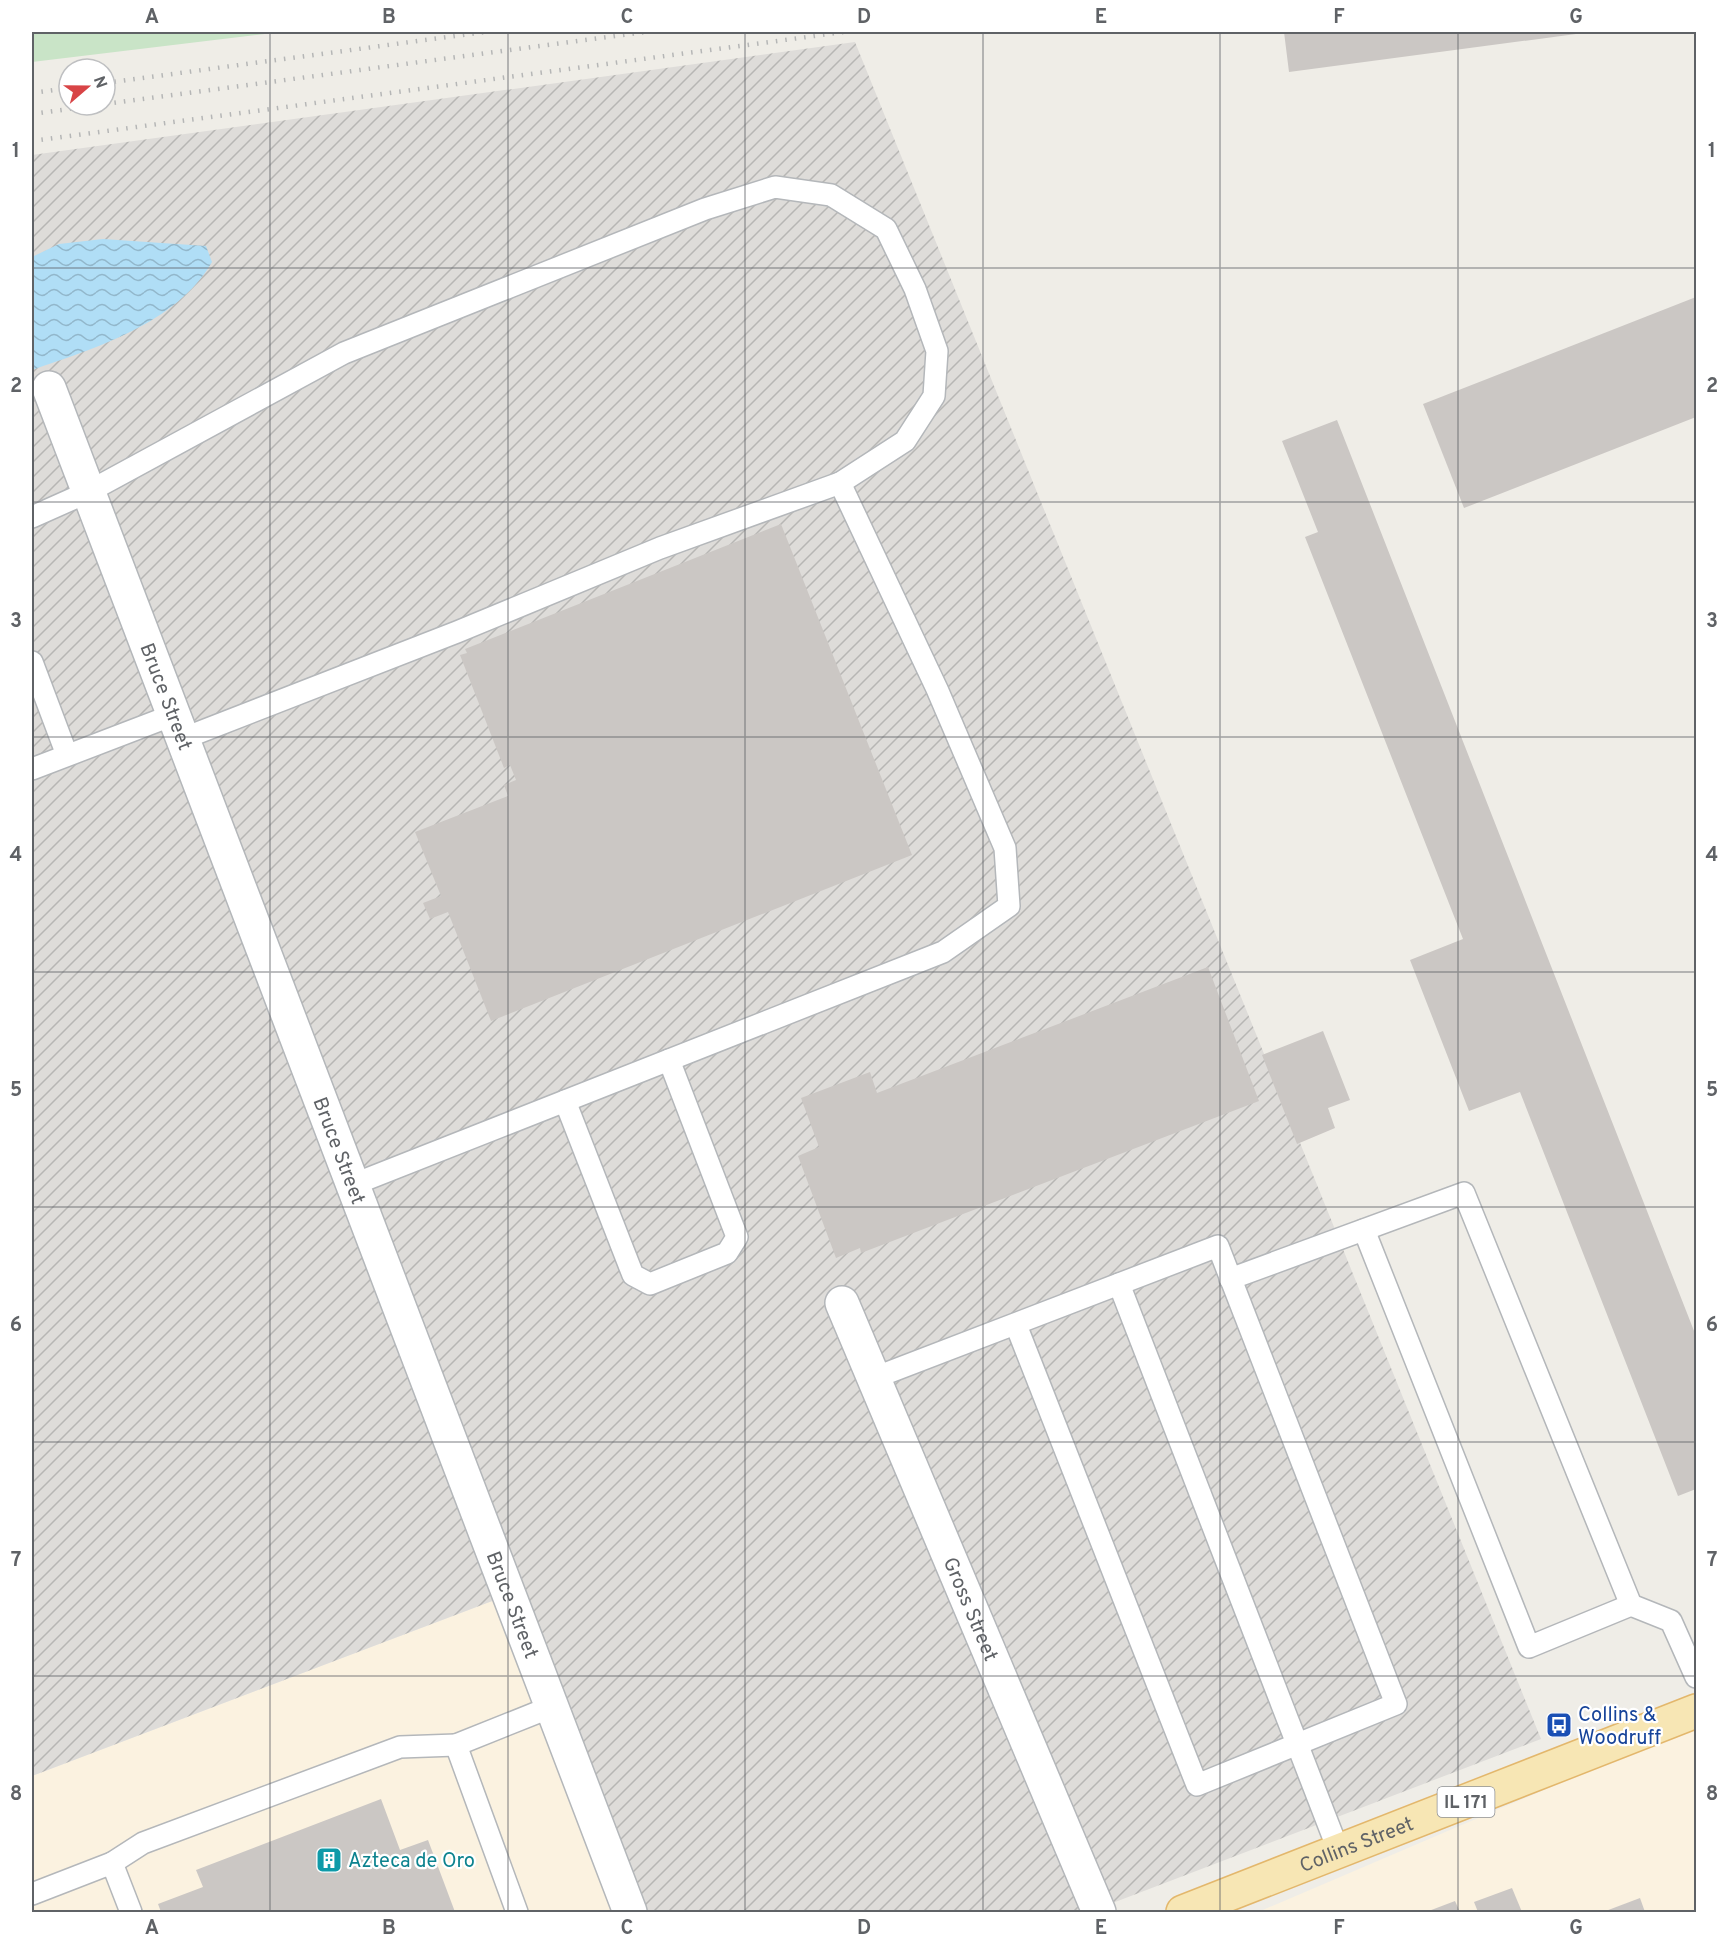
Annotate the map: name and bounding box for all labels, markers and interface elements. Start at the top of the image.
text: A [145,5,159,31]
text: B [382,5,396,31]
text: C [621,5,633,31]
text: D [857,5,871,31]
text: E [1095,5,1107,31]
text: F [1333,5,1345,31]
text: G [1569,5,1583,31]
north arrow [57,57,117,117]
text: N [88,74,111,91]
text: 1 [12,139,20,165]
text: 1 [1708,139,1716,165]
text: 2 [10,374,22,400]
text: 2 [1706,374,1718,400]
text: 3 [10,609,22,635]
text: 3 [1706,609,1718,635]
street label: Bruce Street [132,640,197,754]
text: 4 [10,843,22,869]
text: 4 [1706,843,1718,869]
text: 5 [10,1078,22,1104]
text: 5 [1706,1078,1718,1104]
street label: Bruce Street [306,1094,370,1208]
text: 6 [10,1313,22,1339]
text: 6 [1706,1313,1718,1339]
text: 7 [11,1548,21,1574]
street label: Bruce Street [479,1548,543,1663]
text: 7 [1707,1548,1717,1574]
street label: Gross Street [936,1554,1003,1666]
place label: Collins & Woodruff [1578,1703,1661,1752]
bus stop icon: Collins & Woodruff [1544,1710,1574,1740]
text: 8 [10,1782,22,1808]
text: 8 [1706,1782,1718,1808]
road number: IL 171 [1438,1787,1494,1817]
street label: Collins Street [1296,1812,1418,1880]
building icon: Azteca de Oro [314,1845,344,1875]
place label: Azteca de Oro [348,1849,475,1875]
text: A [145,1916,159,1942]
text: B [382,1916,396,1942]
text: C [621,1916,633,1942]
text: D [857,1916,871,1942]
text: E [1095,1916,1107,1942]
text: F [1333,1916,1345,1942]
text: G [1569,1916,1583,1942]

